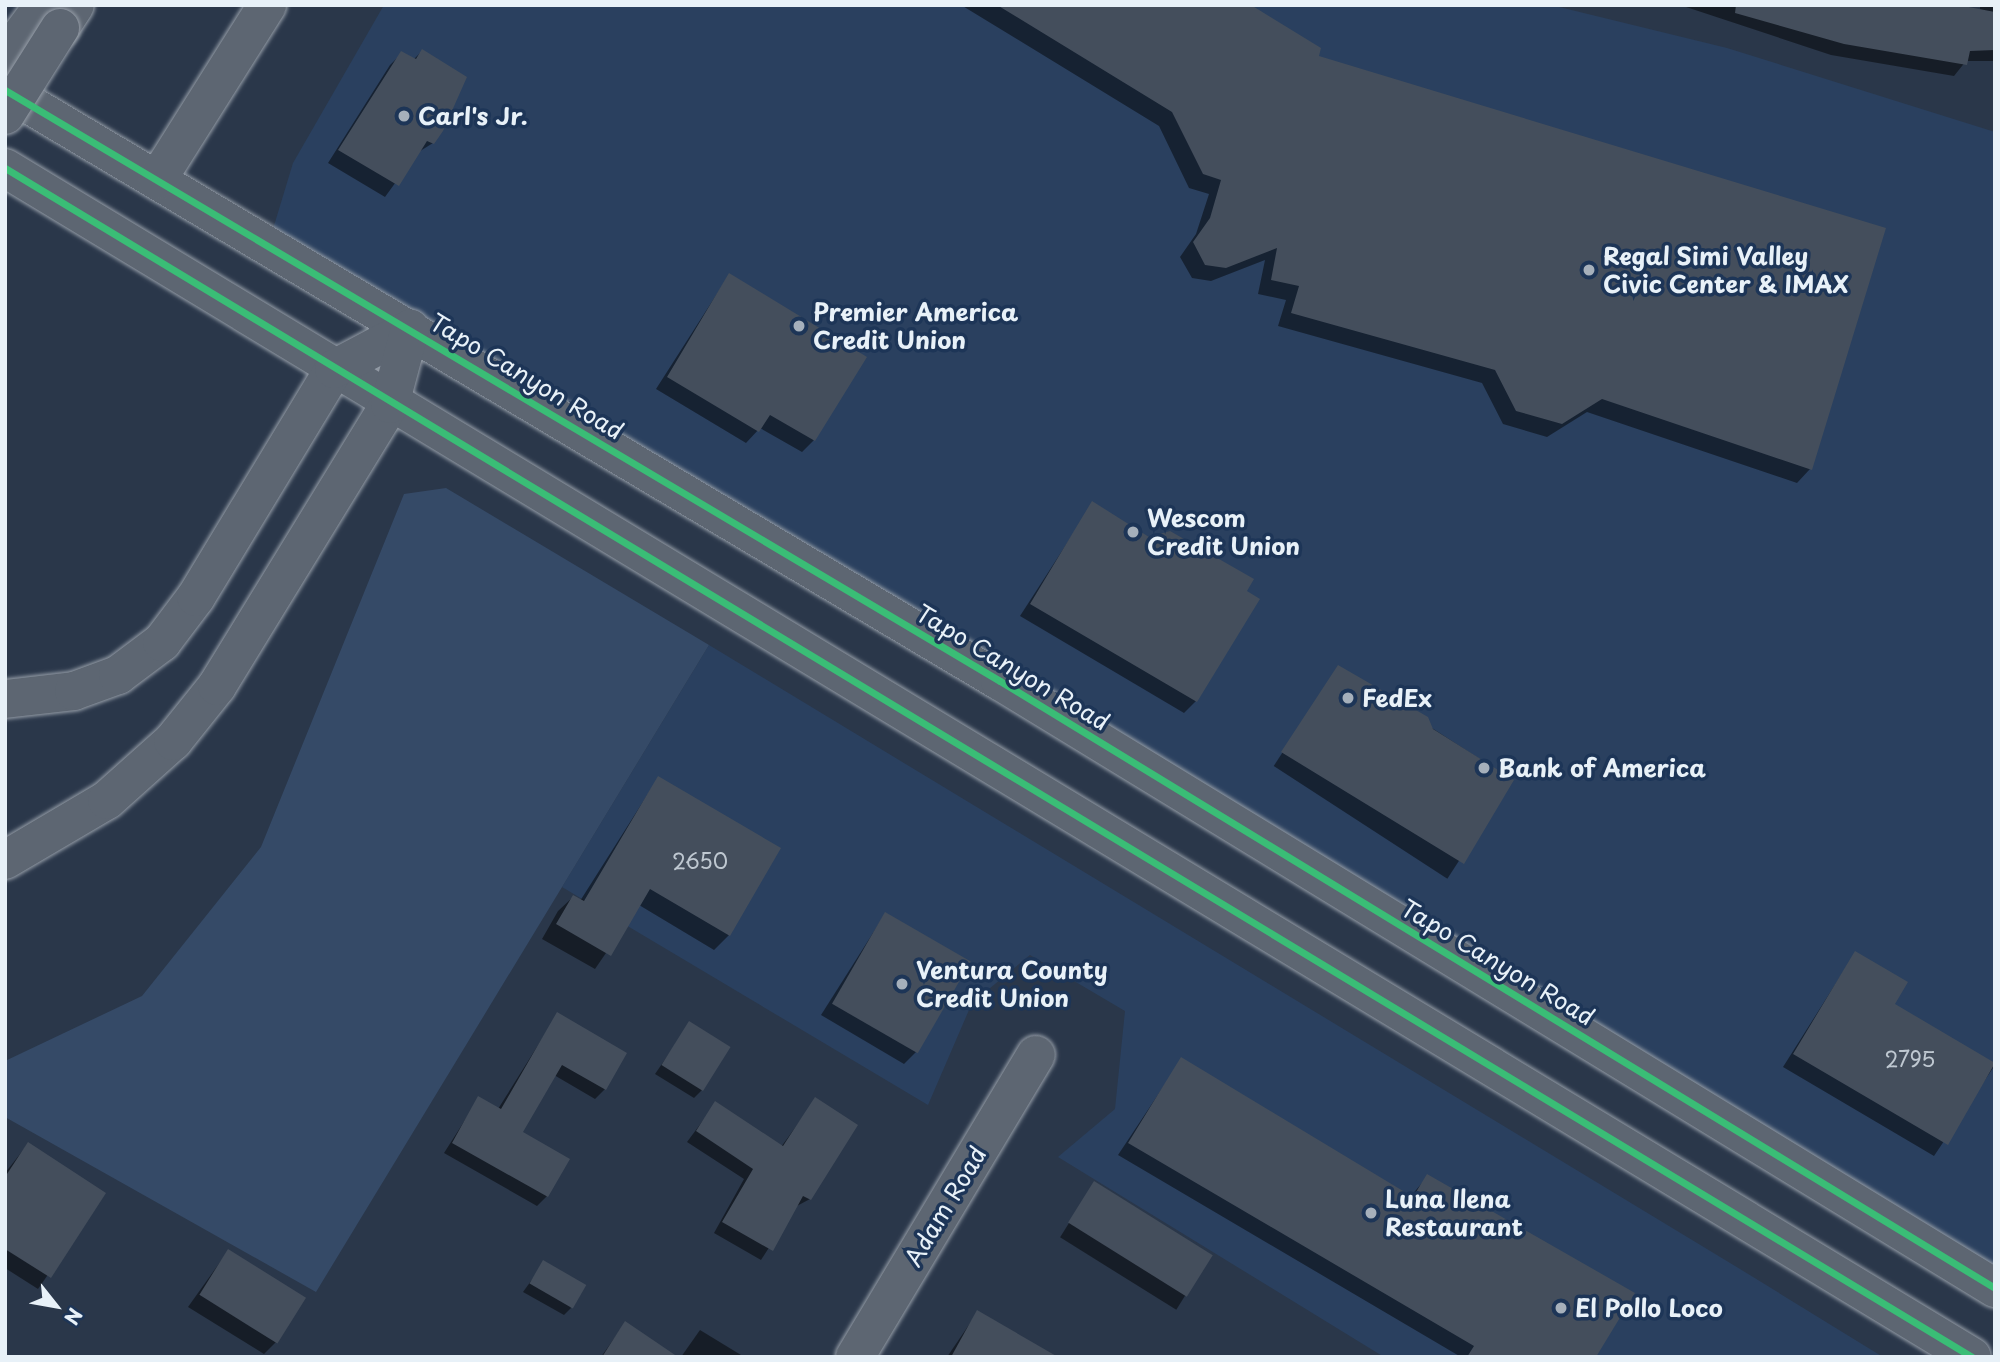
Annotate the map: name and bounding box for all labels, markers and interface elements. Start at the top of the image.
place label: Carl's Jr. [418,102,528,130]
marker: Carl's Jr. [396,108,412,124]
place label: Regal Simi Valley Civic Center & IMAX [1603,242,1851,298]
marker: Regal Simi Valley Civic Center & IMAX [1581,262,1597,278]
place label: Premier America Credit Union [813,298,1019,354]
street label: Tapo Canyon Road [426,307,628,445]
marker: Premier America Credit Union [791,318,807,334]
place label: Wescom Credit Union [1147,504,1301,560]
marker: Wescom Credit Union [1125,524,1141,540]
street label: Tapo Canyon Road [912,598,1114,736]
place label: FedEx [1362,684,1432,712]
marker: FedEx [1340,690,1356,706]
place label: Bank of America [1498,754,1706,782]
marker: Bank of America [1476,760,1492,776]
house number: 2650 [672,847,728,873]
street label: Tapo Canyon Road [1397,893,1599,1031]
place label: Ventura County Credit Union [916,956,1107,1012]
marker: Ventura County Credit Union [894,976,910,992]
house number: 2795 [1885,1045,1935,1071]
street label: Adam Road [898,1141,992,1271]
place label: Luna llena Restaurant [1385,1185,1523,1241]
marker: Luna llena Restaurant [1363,1205,1379,1221]
north arrow [21,1271,91,1341]
place label: El Pollo Loco [1575,1294,1724,1322]
marker: El Pollo Loco [1553,1300,1569,1316]
text: N [58,1303,90,1330]

